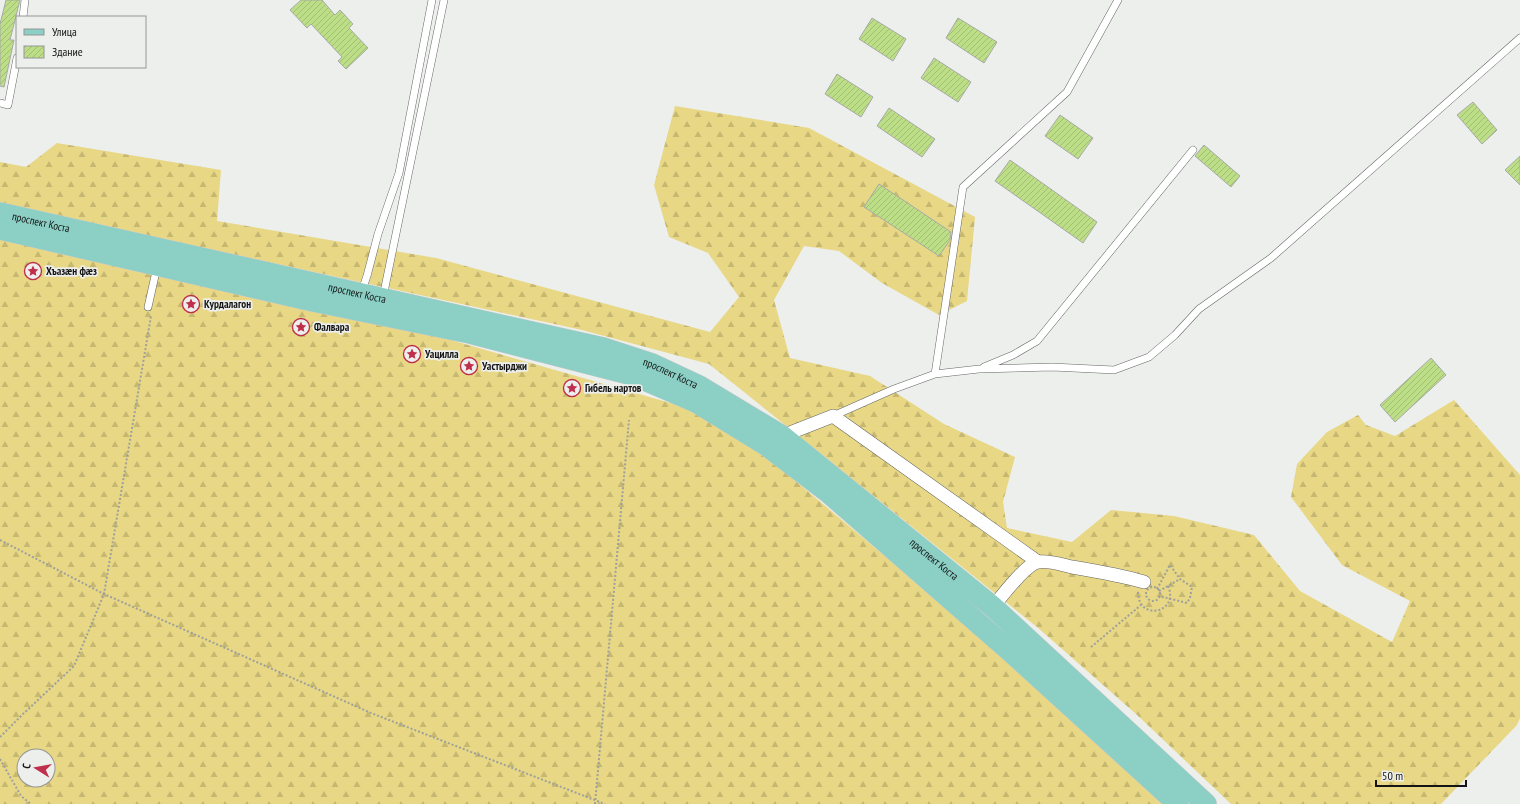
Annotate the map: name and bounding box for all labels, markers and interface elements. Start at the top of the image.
legend [16,16,146,68]
text: Улица [52,24,77,39]
text: Здание [52,44,83,59]
street label: проспект Коста [11,209,71,235]
place icon: Хъазæн фæз [23,261,43,281]
place label: Хъазæн фæз [46,264,97,278]
street label: проспект Коста [327,280,387,306]
place icon: Курдалагон [181,294,201,314]
place label: Курдалагон [204,297,251,311]
place icon: Фалвара [291,317,311,337]
place label: Фалвара [314,320,350,334]
place icon: Уацилла [402,344,422,364]
place label: Уацилла [424,347,459,361]
street label: проспект Коста [641,355,700,392]
place icon: Уастырджи [459,356,479,376]
place label: Уастырджи [481,359,527,373]
place icon: Гибель нартов [562,378,582,398]
place label: Гибель нартов [585,381,642,395]
street label: проспект Коста [907,535,961,583]
north arrow [16,748,56,788]
text: С [19,762,34,770]
scale bar [1376,762,1466,788]
text: 50 m [1382,768,1403,783]

